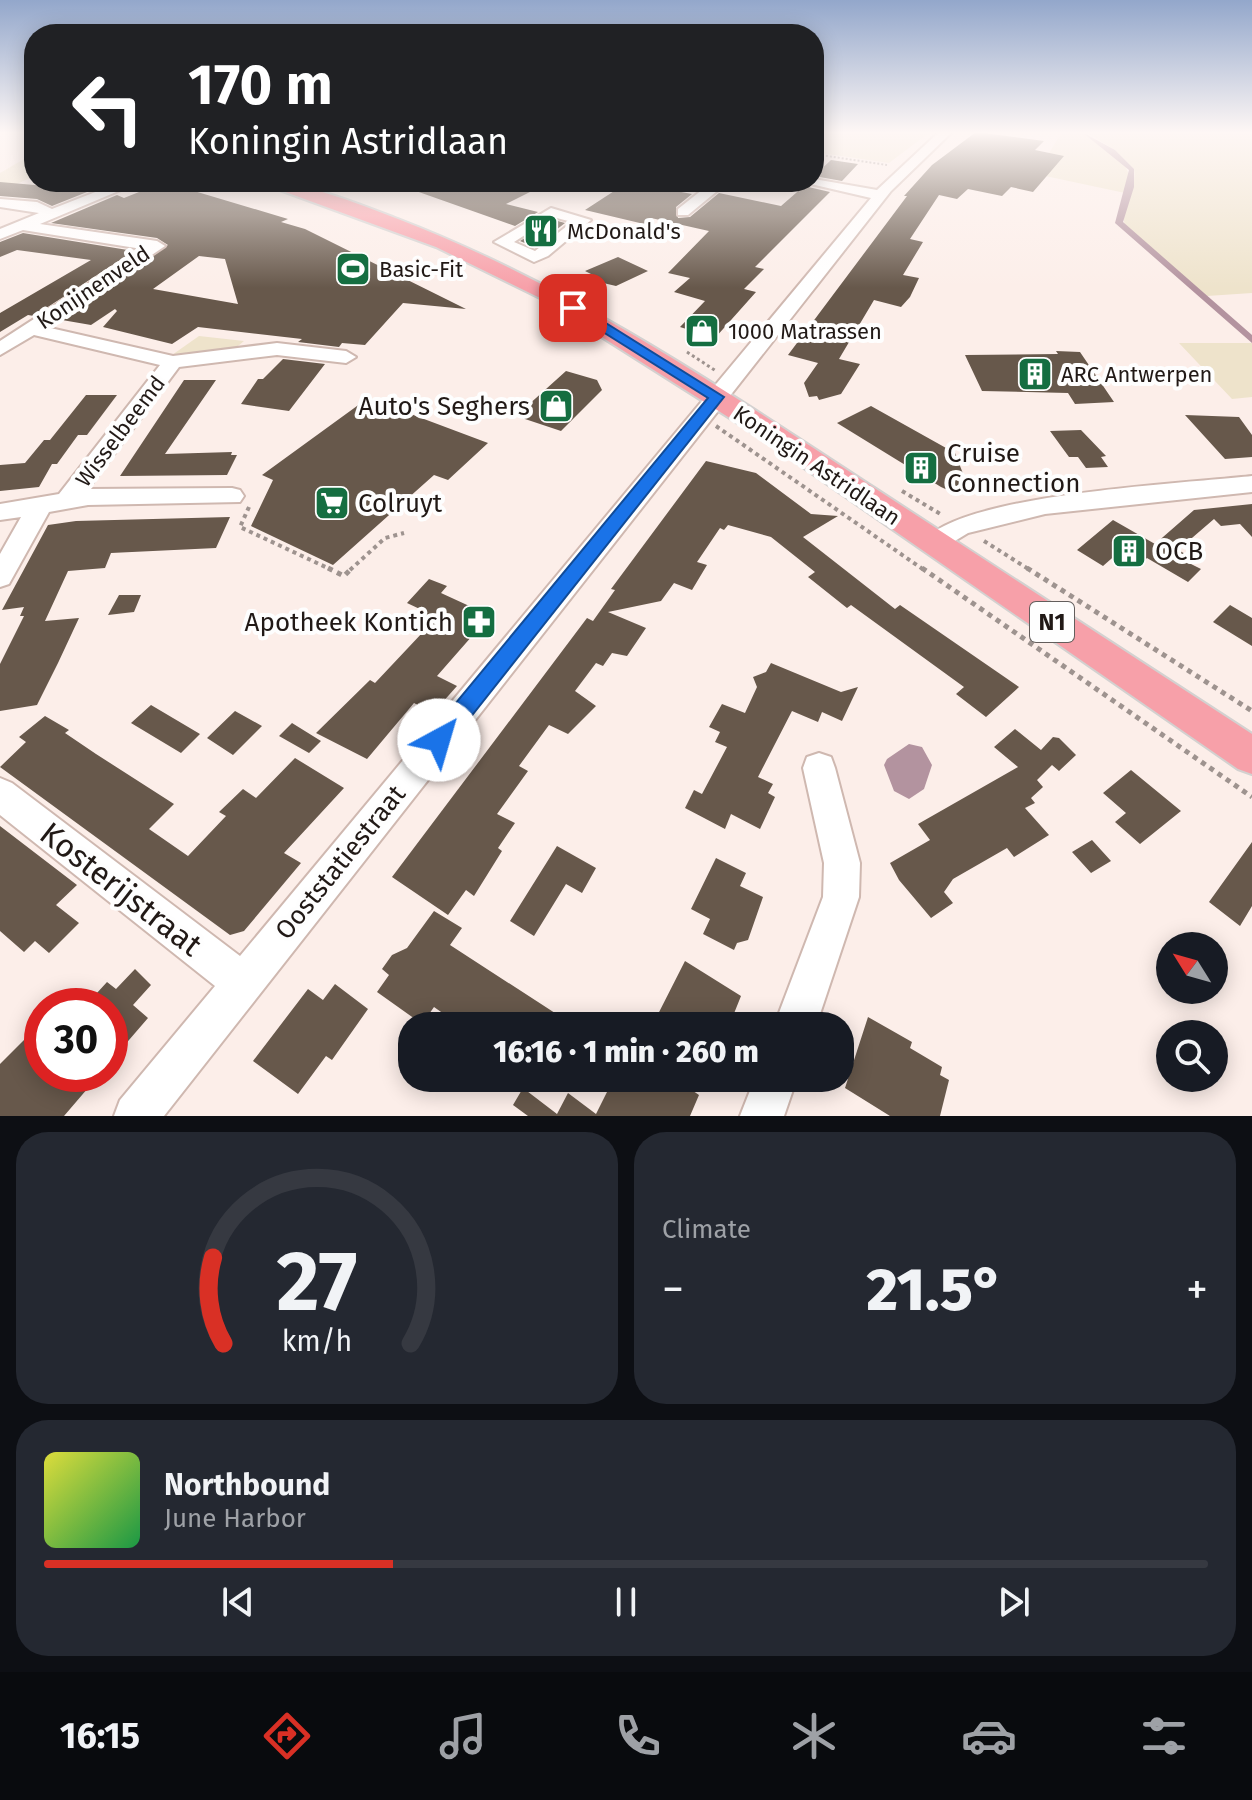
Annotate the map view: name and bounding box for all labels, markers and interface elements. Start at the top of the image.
text: 170 m [188,52,333,119]
icon: left [56,56,160,160]
text: Koningin Astridlaan [188,120,508,164]
restaurant icon: McDonald's [522,212,560,250]
place label: McDonald's [567,218,681,245]
street label: Konijnenveld [32,240,155,335]
sports icon: Basic-Fit [334,250,372,288]
place label: Basic-Fit [379,256,463,283]
pin [539,274,607,342]
icon: arrive [551,286,595,330]
shop icon: 1000 Matrassen [683,312,721,350]
place label: 1000 Matrassen [728,318,882,345]
building icon: ARC Antwerpen [1016,355,1054,393]
place label: ARC Antwerpen [1061,361,1213,388]
street label: Wisselbeemd [70,370,171,492]
shop icon: Auto's Seghers [537,387,575,425]
place label: Auto's Seghers [359,391,530,422]
street label: Koningin Astridlaan [728,400,905,531]
place label: Cruise Connection [947,438,1080,499]
building icon: Cruise Connection [902,449,940,487]
supermarket icon: Colruyt [313,484,351,522]
place label: Colruyt [358,488,443,519]
building icon: OCB [1110,532,1148,570]
place label: OCB [1155,536,1203,567]
road number: N1 [1030,602,1074,642]
pharmacy icon: Apotheek Kontich [460,603,498,641]
place label: Apotheek Kontich [245,607,453,638]
position arrow [397,698,481,782]
street label: Ooststatiestraat [269,779,412,946]
street label: Kosterijstraat [33,814,210,964]
north arrow [1156,932,1228,1004]
map controls [1156,932,1228,1092]
speed limit sign: 30 [24,988,128,1092]
button: search [1156,1020,1228,1092]
text: 16:16 · 1 min · 260 m [493,1034,759,1070]
text: Climate [662,1214,751,1245]
text: 27 [276,1232,358,1332]
text: 21.5° [867,1254,1003,1326]
text: − [662,1263,684,1316]
text: + [1186,1263,1208,1316]
text: km/h [282,1324,352,1359]
text: Northbound [164,1467,330,1503]
text: June Harbor [164,1503,306,1534]
icon: previous [216,1580,260,1624]
icon: pause [604,1580,648,1624]
icon: next [992,1580,1036,1624]
icon: directions [259,1708,315,1764]
icon: music [435,1708,491,1764]
icon: phone [610,1708,666,1764]
icon: climate [786,1708,842,1764]
icon: car [961,1708,1017,1764]
icon: filters [1136,1708,1192,1764]
text: 16:15 [60,1714,140,1758]

